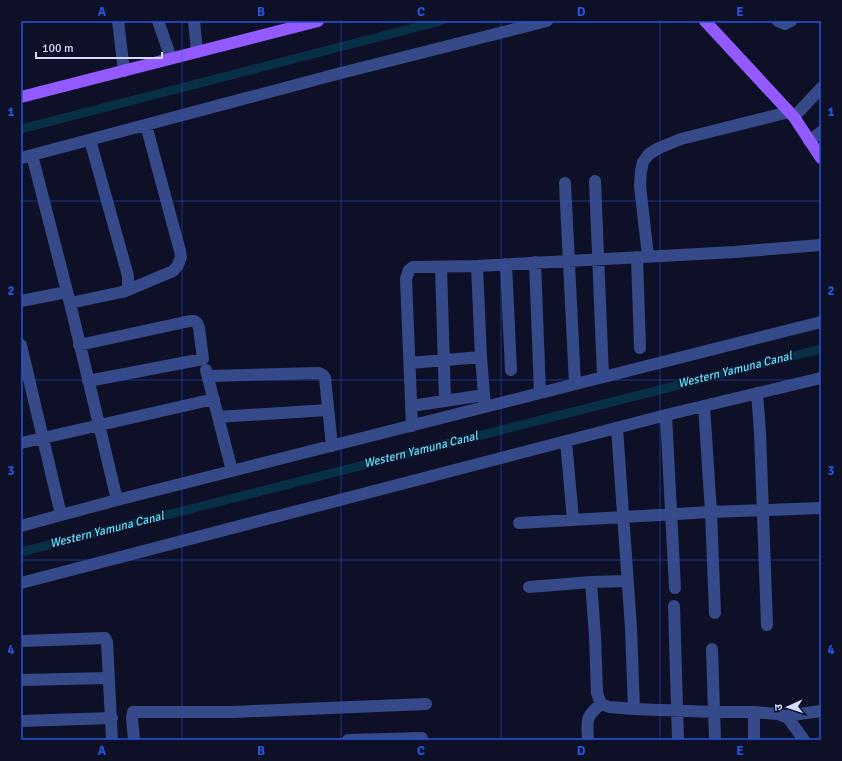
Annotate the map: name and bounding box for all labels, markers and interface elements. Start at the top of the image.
text: A [98,4,107,20]
text: B [257,4,265,20]
text: C [417,4,425,20]
text: D [577,4,586,20]
text: E [736,4,744,20]
scale bar [36,34,162,60]
text: 100 m [42,41,74,56]
text: 1 [7,104,15,120]
text: 1 [827,104,835,120]
text: 2 [7,283,15,299]
text: 2 [827,283,835,299]
water label: Western Yamuna Canal [676,348,795,391]
water label: Western Yamuna Canal [362,428,481,471]
text: 3 [7,463,15,479]
text: 3 [827,463,835,479]
water label: Western Yamuna Canal [48,508,167,551]
text: 4 [7,642,15,658]
text: 4 [827,642,835,658]
north arrow [768,687,808,727]
text: उ [772,703,785,711]
text: A [98,743,107,759]
text: B [257,743,265,759]
text: C [417,743,425,759]
text: D [577,743,586,759]
text: E [736,743,744,759]

